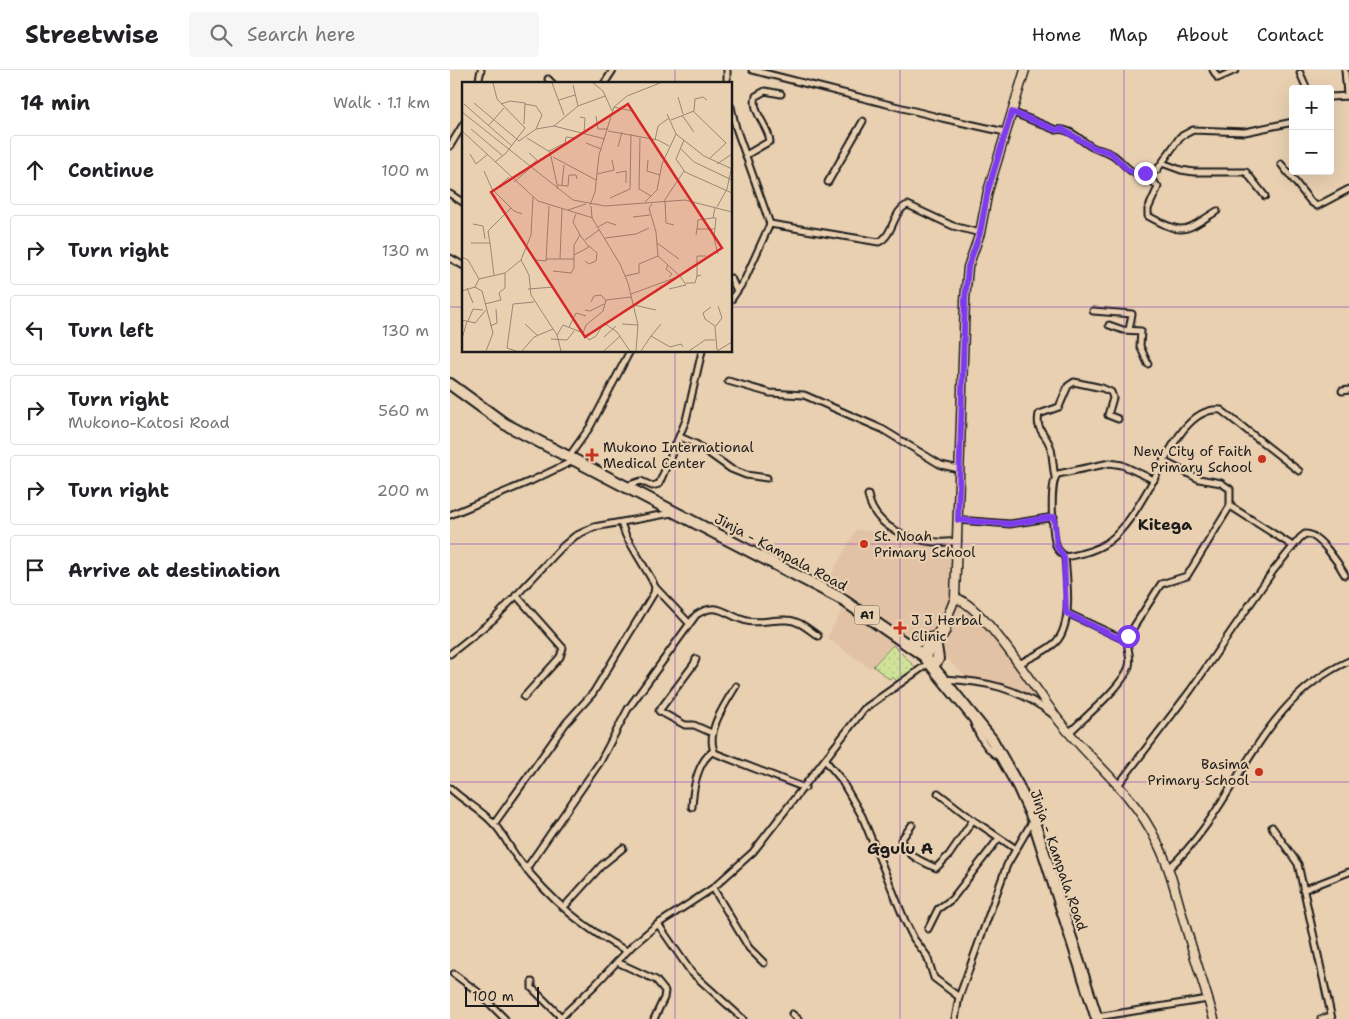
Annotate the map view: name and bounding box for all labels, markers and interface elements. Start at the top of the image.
search box [189,12,539,57]
text: Streetwise [25,19,159,51]
icon: search [207,21,235,49]
text: Search here [247,22,356,47]
text: Home [1032,23,1081,47]
text: Map [1109,23,1148,47]
text: About [1176,23,1229,47]
text: Contact [1257,23,1324,47]
inset map [462,82,732,352]
map controls [1289,85,1334,175]
button: + [1289,85,1334,130]
text: 14 min [20,89,90,117]
text: Walk · 1.1 km [333,92,430,113]
button: − [1289,130,1334,175]
icon: ahead [21,156,49,184]
text: Continue [68,158,154,183]
text: 100 m [381,160,429,181]
route end [1134,162,1157,185]
icon: right [21,236,49,264]
text: Turn right [68,238,169,263]
text: 130 m [382,240,429,261]
icon: left [21,316,49,344]
text: Turn left [68,318,154,343]
text: 130 m [382,320,429,341]
text: Turn right [68,387,169,412]
icon: right [21,396,49,424]
text: 560 m [378,400,429,421]
text: Mukono-Katosi Road [68,412,230,433]
place label: Mukono International Medical Center [603,438,754,472]
place label: New City of Faith Primary School [1133,442,1253,476]
marker: Mukono International Medical Center [585,448,599,462]
marker: New City of Faith Primary School [1256,453,1268,465]
icon: right [21,476,49,504]
text: Turn right [68,478,169,503]
text: 200 m [377,480,429,501]
street label: Jinja - Kampala Road [711,509,851,595]
district label: Kitega [1138,514,1192,535]
place label: St. Noah Primary School [874,527,976,561]
marker: St. Noah Primary School [858,538,870,550]
icon: arrive [21,556,49,584]
text: Arrive at destination [68,558,280,583]
road number: A1 [854,606,880,624]
place label: J J Herbal Clinic [911,611,983,645]
marker: J J Herbal Clinic [893,621,907,635]
route start [1117,625,1140,648]
place label: Basima Primary School [1148,755,1250,789]
marker: Basima Primary School [1253,766,1265,778]
street label: Jinja - Kampala Road [1026,787,1092,933]
district label: Ggulu A [867,838,933,859]
scale bar [465,984,539,1007]
text: 100 m [472,987,514,1005]

